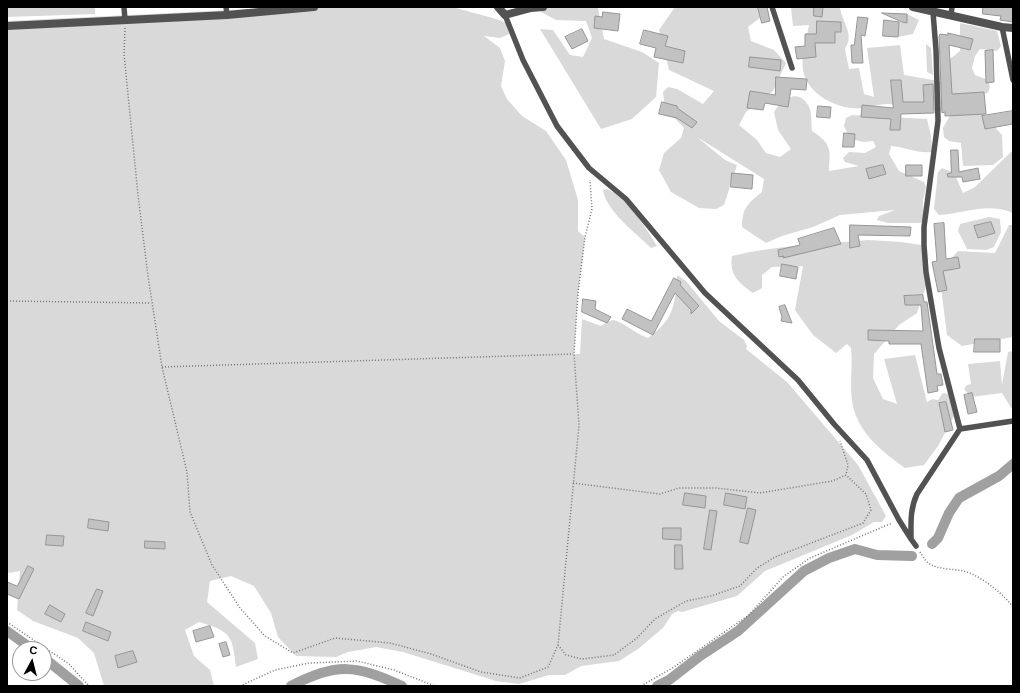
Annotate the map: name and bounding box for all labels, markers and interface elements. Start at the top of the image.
north arrow [12,641,52,681]
text: С [29,643,38,658]

